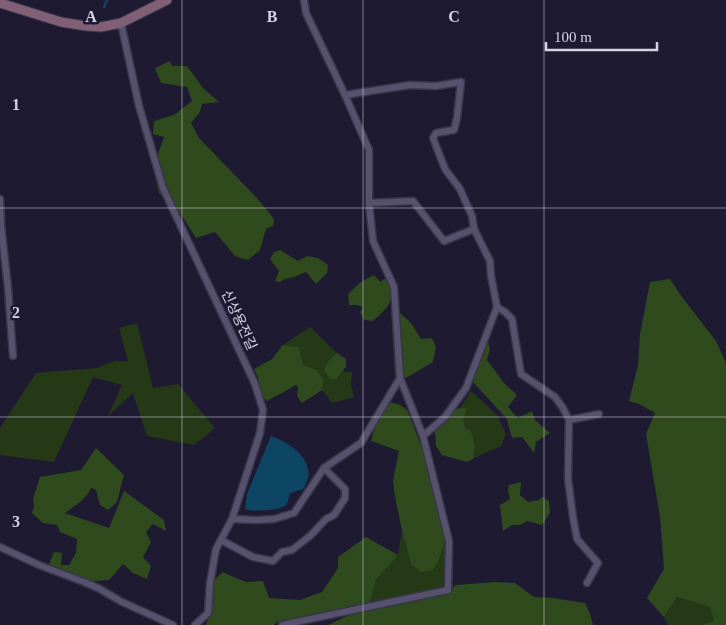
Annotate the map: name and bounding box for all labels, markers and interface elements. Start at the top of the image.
text: A [85,8,97,25]
text: B [267,8,278,25]
text: C [448,8,460,25]
scale bar [546,20,657,52]
text: 100 m [554,29,592,45]
text: 1 [12,96,20,113]
street label: 신상용전길 [219,288,259,352]
text: 2 [12,304,20,321]
text: 3 [12,513,20,530]

